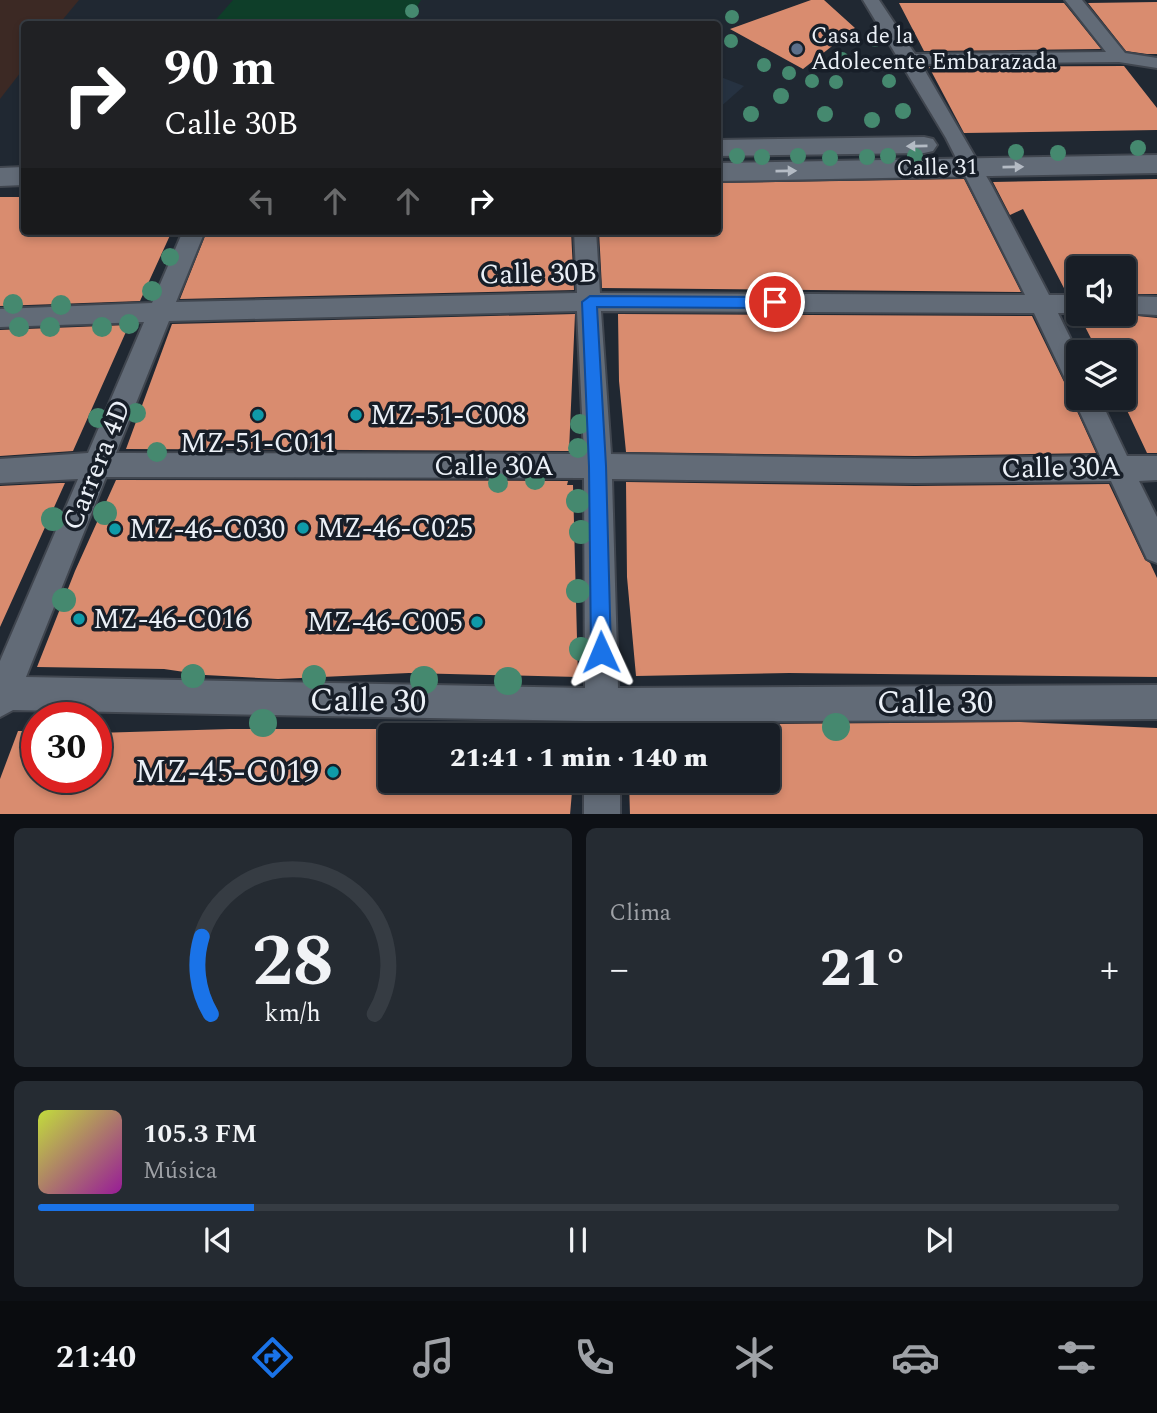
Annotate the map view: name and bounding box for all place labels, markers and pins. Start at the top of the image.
place label: Casa de la Adolecente Embarazada [811,19,1057,80]
marker: Casa de la Adolecente Embarazada [789,41,805,57]
pin [745,272,805,332]
place label: MZ-51-C008 [370,394,526,437]
marker: MZ-51-C011 [250,407,266,423]
marker: MZ-51-C008 [348,407,364,423]
place label: MZ-51-C011 [180,422,336,465]
place label: MZ-46-C025 [317,507,473,550]
place label: MZ-46-C030 [129,508,285,551]
marker: MZ-46-C025 [295,520,311,536]
marker: MZ-46-C030 [107,521,123,537]
place label: MZ-46-C016 [93,598,249,641]
place label: MZ-46-C005 [307,601,463,644]
marker: MZ-46-C016 [71,611,87,627]
marker: MZ-46-C005 [469,614,485,630]
place label: MZ-45-C019 [135,747,319,797]
marker: MZ-45-C019 [325,764,341,780]

